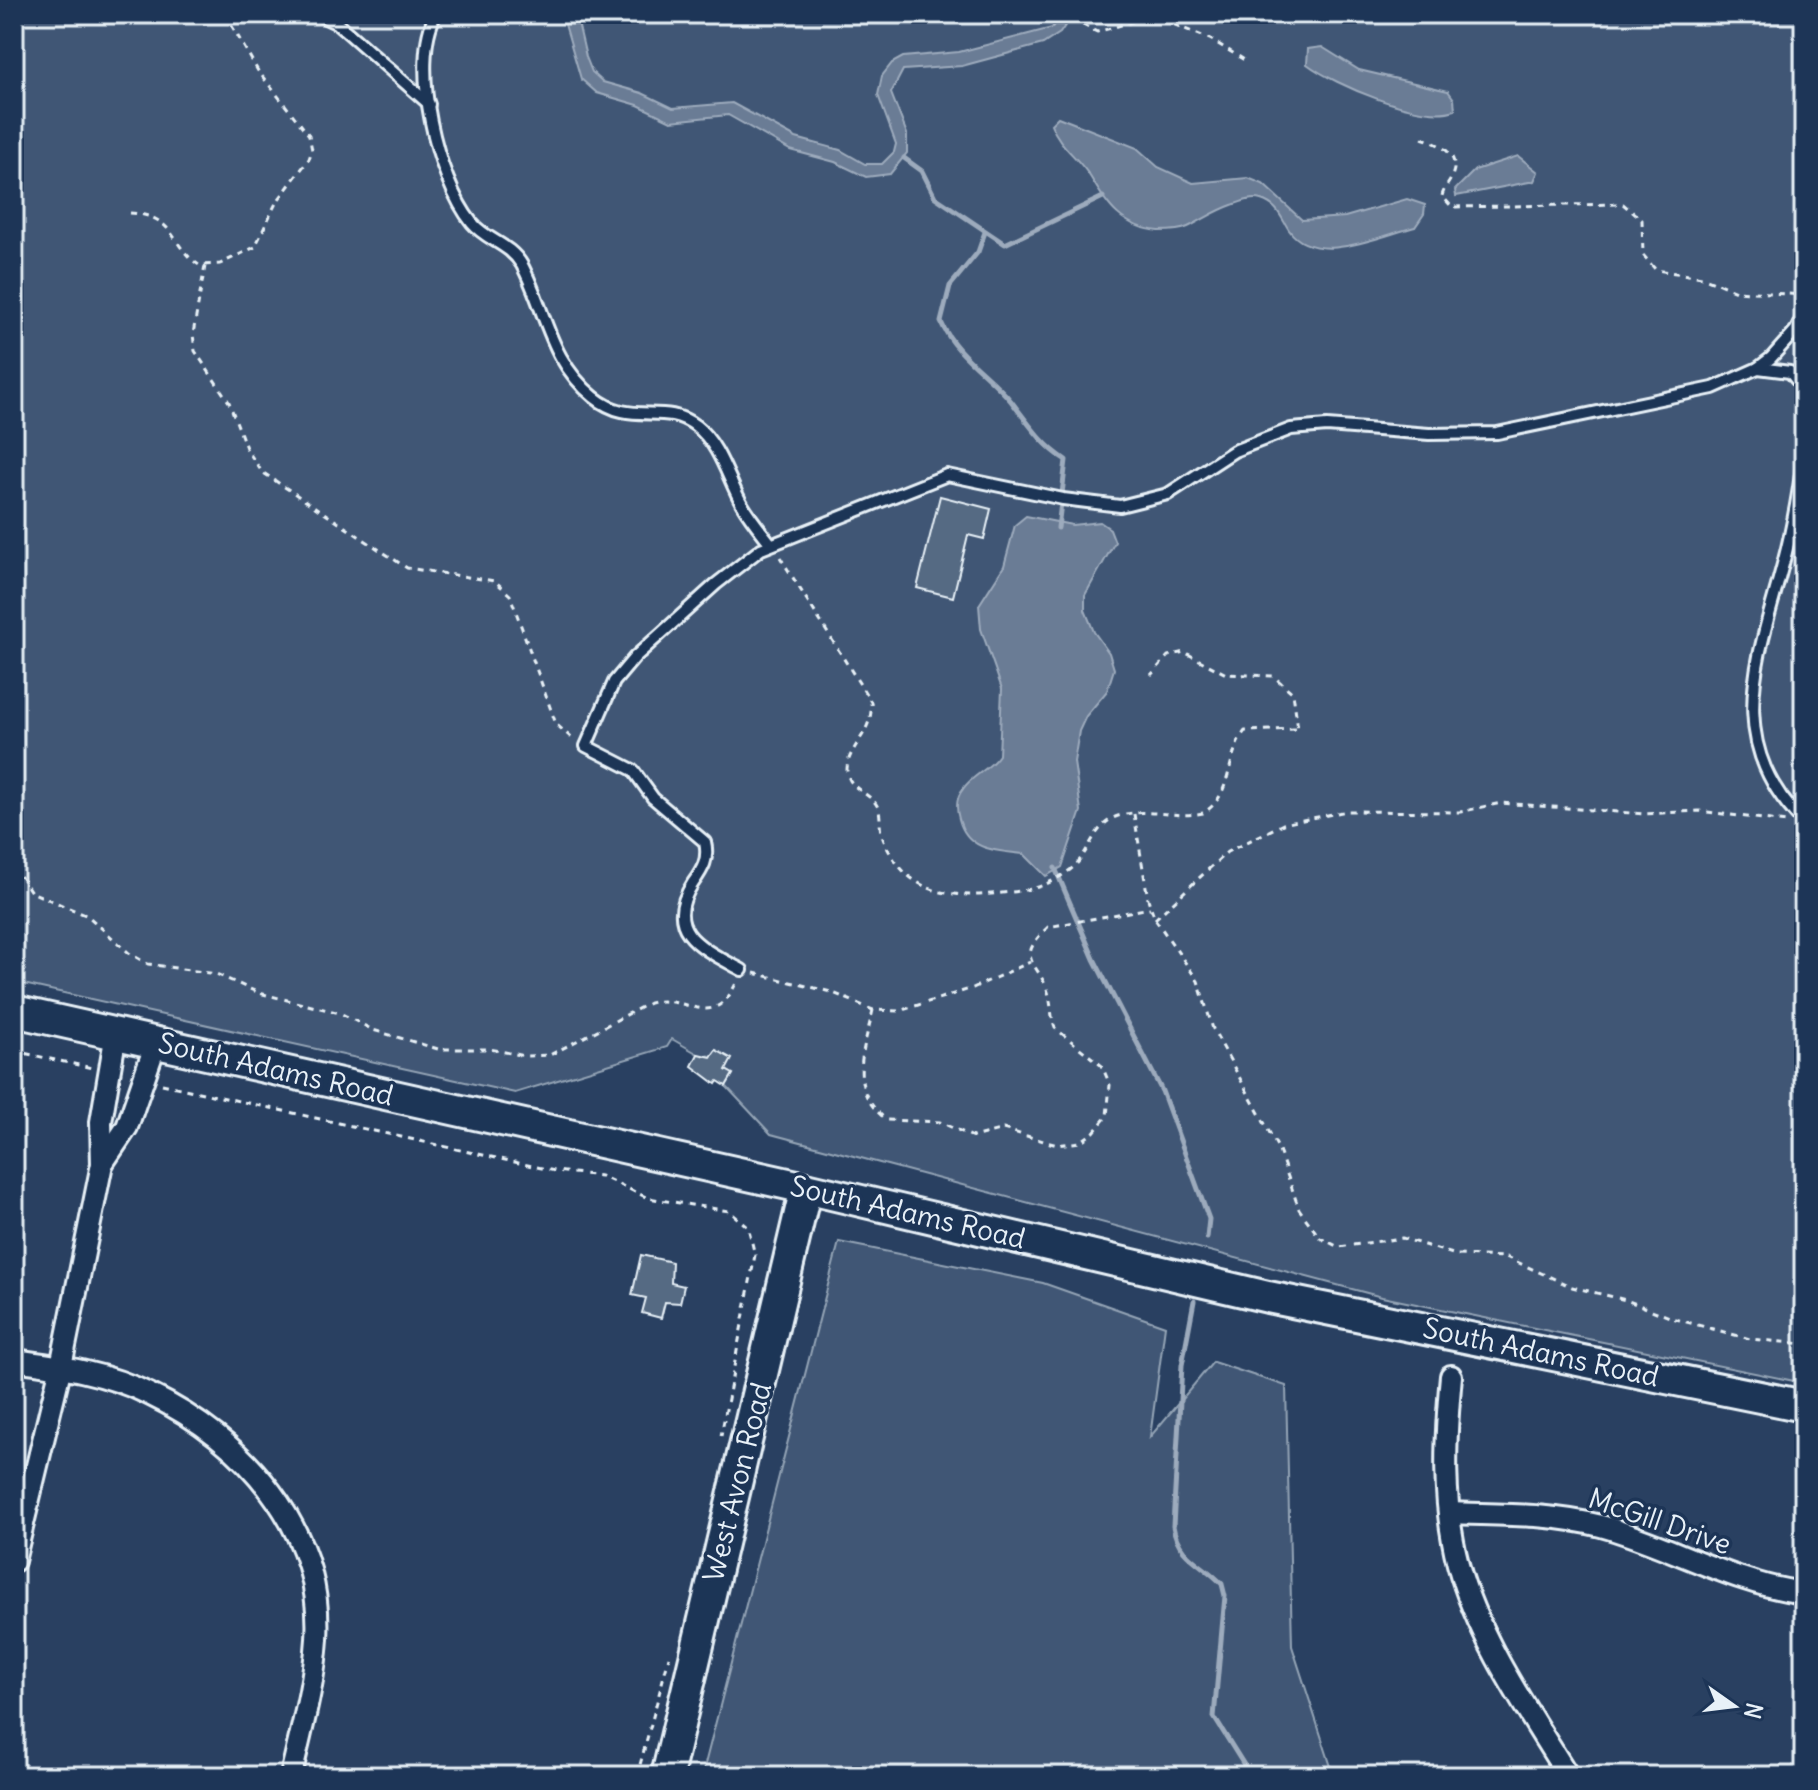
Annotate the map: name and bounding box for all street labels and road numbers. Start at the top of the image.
street label: South Adams Road [155,1024,397,1114]
street label: South Adams Road [787,1167,1029,1257]
street label: South Adams Road [1420,1309,1662,1395]
street label: West Avon Road [695,1379,779,1585]
street label: McGill Drive [1584,1480,1736,1562]

